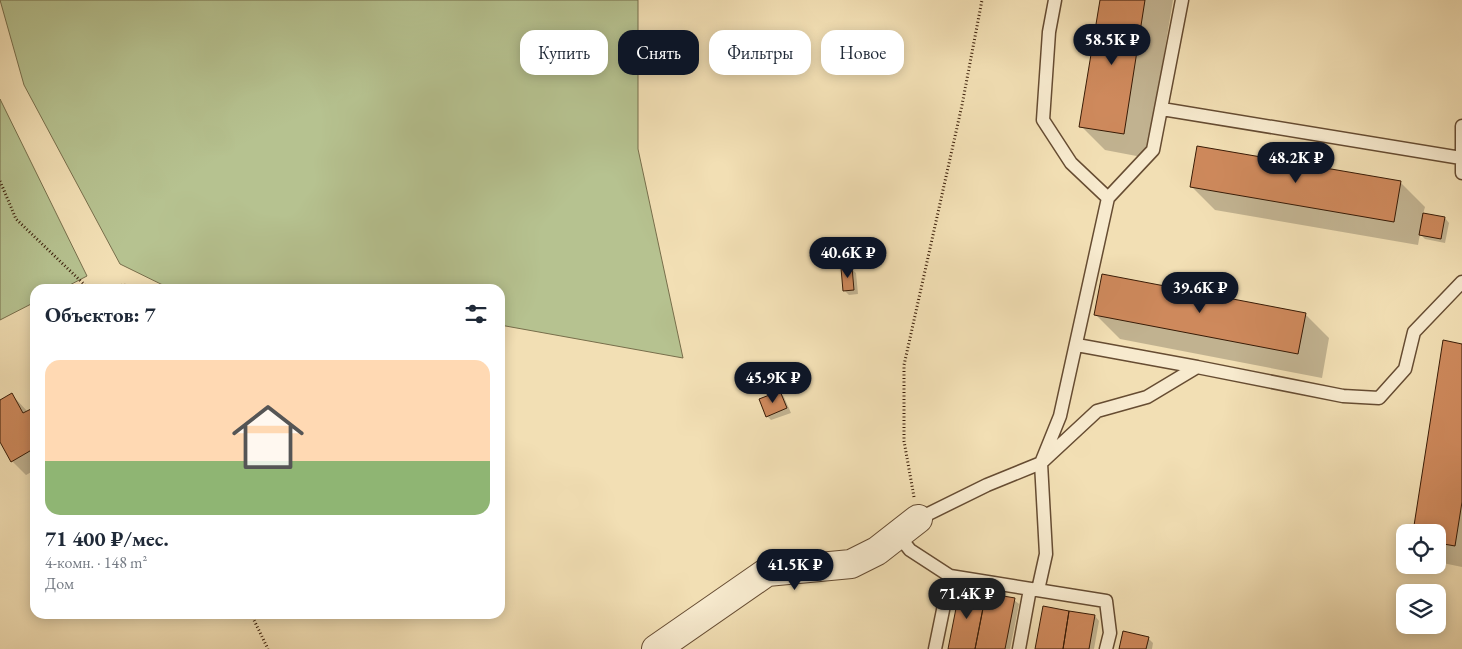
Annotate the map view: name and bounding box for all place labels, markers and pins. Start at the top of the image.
pin: 58.5K ₽ [1066,23,1158,66]
pin: 48.2K ₽ [1250,142,1342,184]
pin: 40.6K ₽ [802,236,894,279]
pin: 39.6K ₽ [1154,272,1246,314]
pin: 45.9K ₽ [727,362,819,404]
pin: 41.5K ₽ [749,548,841,591]
pin: 71.4K ₽ [921,578,1013,620]

